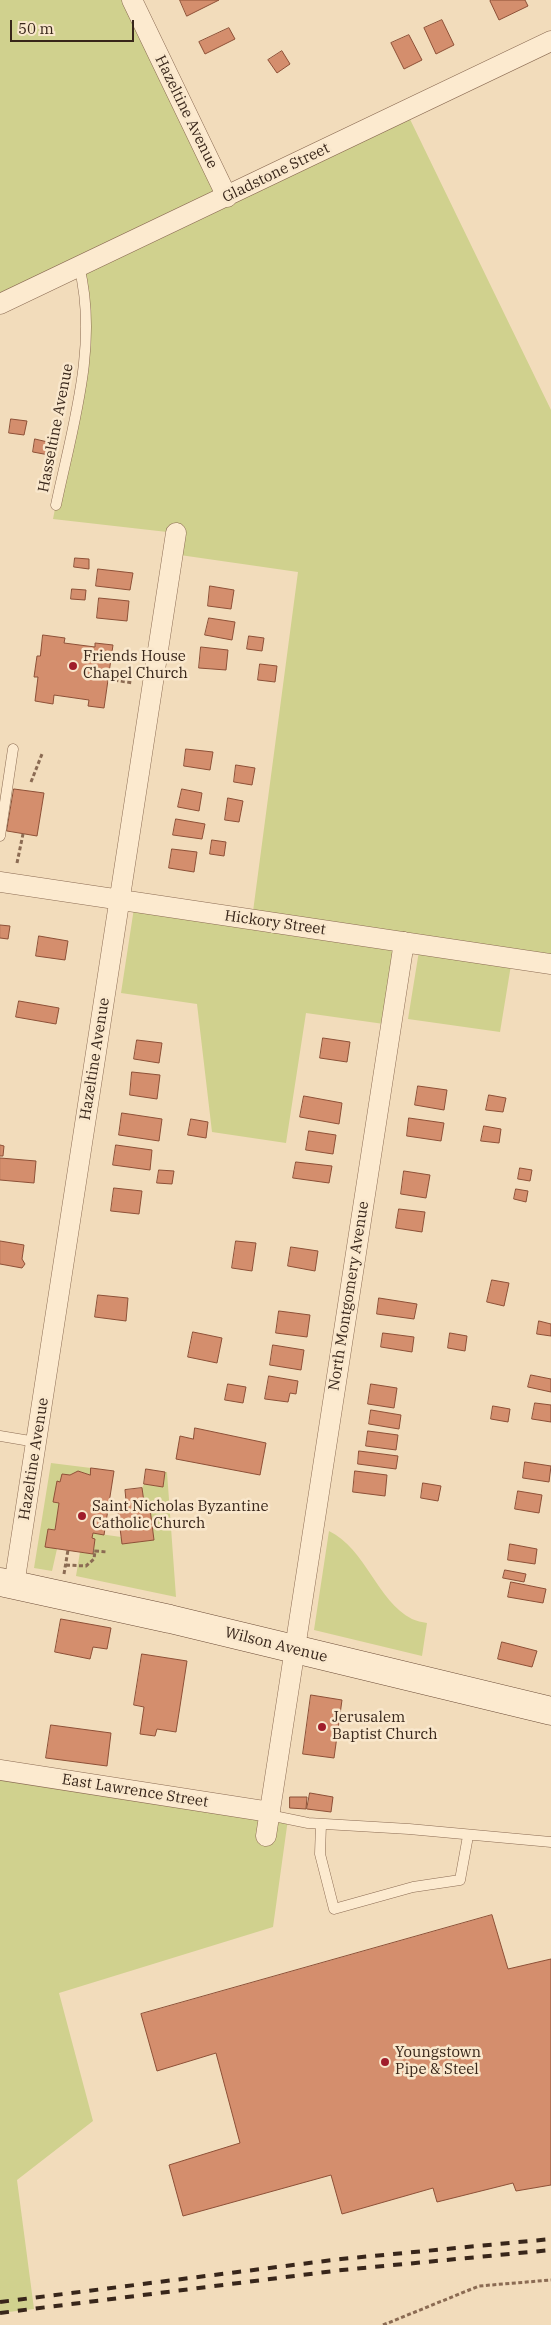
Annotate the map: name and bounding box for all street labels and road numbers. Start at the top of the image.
street label: Hazeltine Avenue [151,52,221,172]
street label: Gladstone Street [220,139,332,207]
street label: Hasseltine Avenue [35,362,77,494]
street label: Hickory Street [223,907,327,939]
street label: Hazeltine Avenue [76,996,114,1122]
street label: North Montgomery Avenue [325,1200,373,1392]
street label: Hazeltine Avenue [15,1396,53,1522]
street label: Wilson Avenue [223,1624,329,1666]
street label: East Lawrence Street [61,1771,209,1811]

